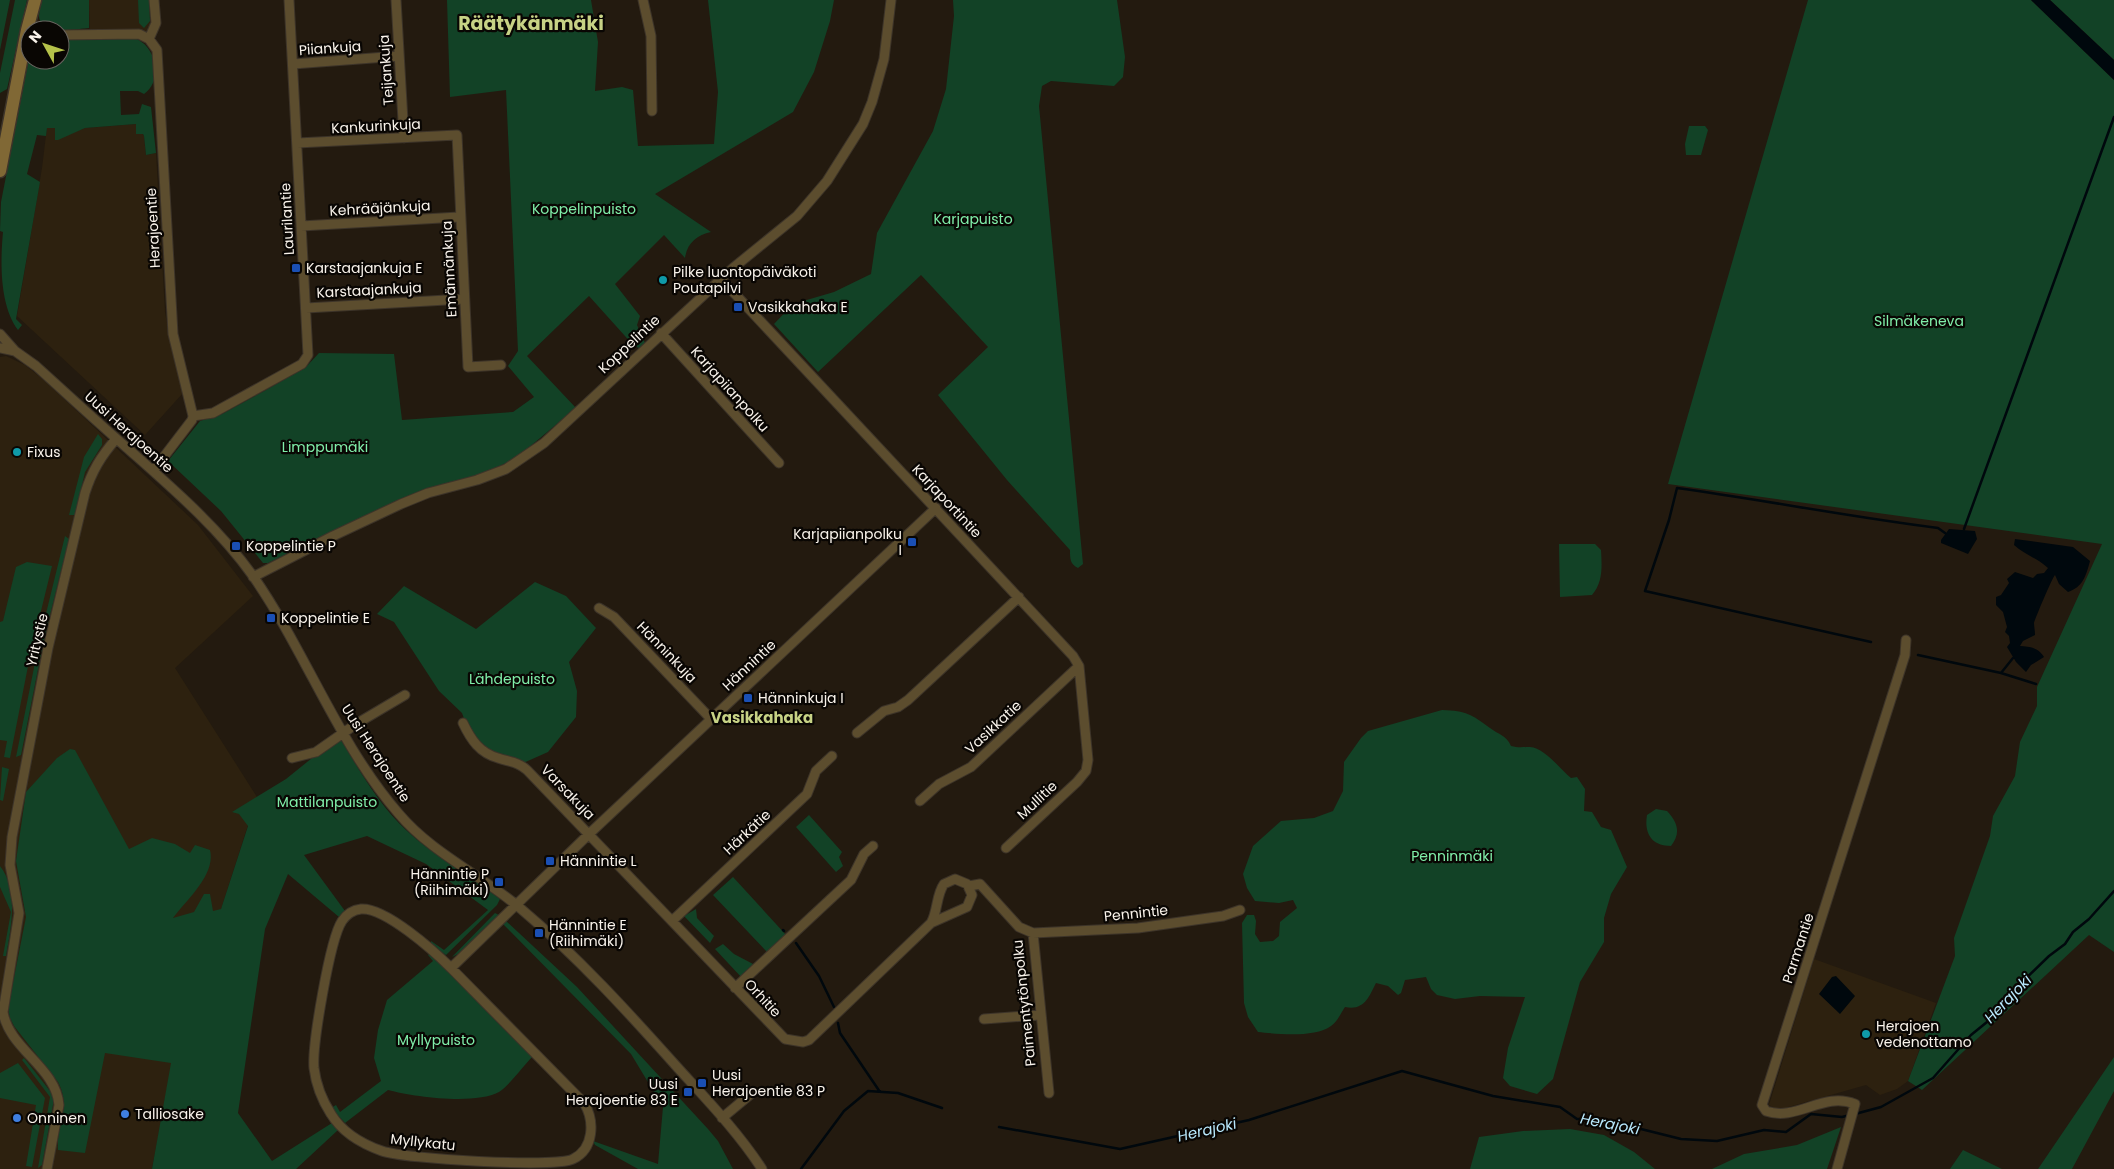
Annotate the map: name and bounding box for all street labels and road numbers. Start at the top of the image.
street label: Teijankuja [374,34,398,106]
street label: Piiankuja [298,36,362,60]
street label: Kankurinkuja [331,114,421,138]
street label: Laurilantie [275,182,299,256]
street label: Herajoentie [141,187,165,269]
street label: Kehrääjänkuja [329,195,431,221]
street label: Emännänkuja [436,220,462,318]
street label: Karstaajankuja [316,277,422,303]
street label: Koppelintie [594,310,665,378]
street label: Karjapiianpolku [686,342,774,436]
street label: Uusi Herajoentie [80,387,178,478]
street label: Karjaportintie [908,460,987,543]
street label: Yritystie [21,611,53,669]
street label: Hänninkuja [633,617,701,687]
street label: Hännintie [718,635,780,695]
street label: Vasikkatie [960,695,1026,758]
street label: Uusi Herajoentie [337,700,415,806]
street label: Varsakuja [536,760,600,824]
street label: Mullitie [1012,776,1062,824]
street label: Härkätie [719,805,775,859]
street label: Pennintie [1103,900,1169,926]
street label: Parmantie [1777,910,1819,986]
street label: Paimentytönpolku [1007,939,1041,1067]
street label: Orhitie [740,974,786,1022]
street label: Myllykatu [389,1129,457,1155]

